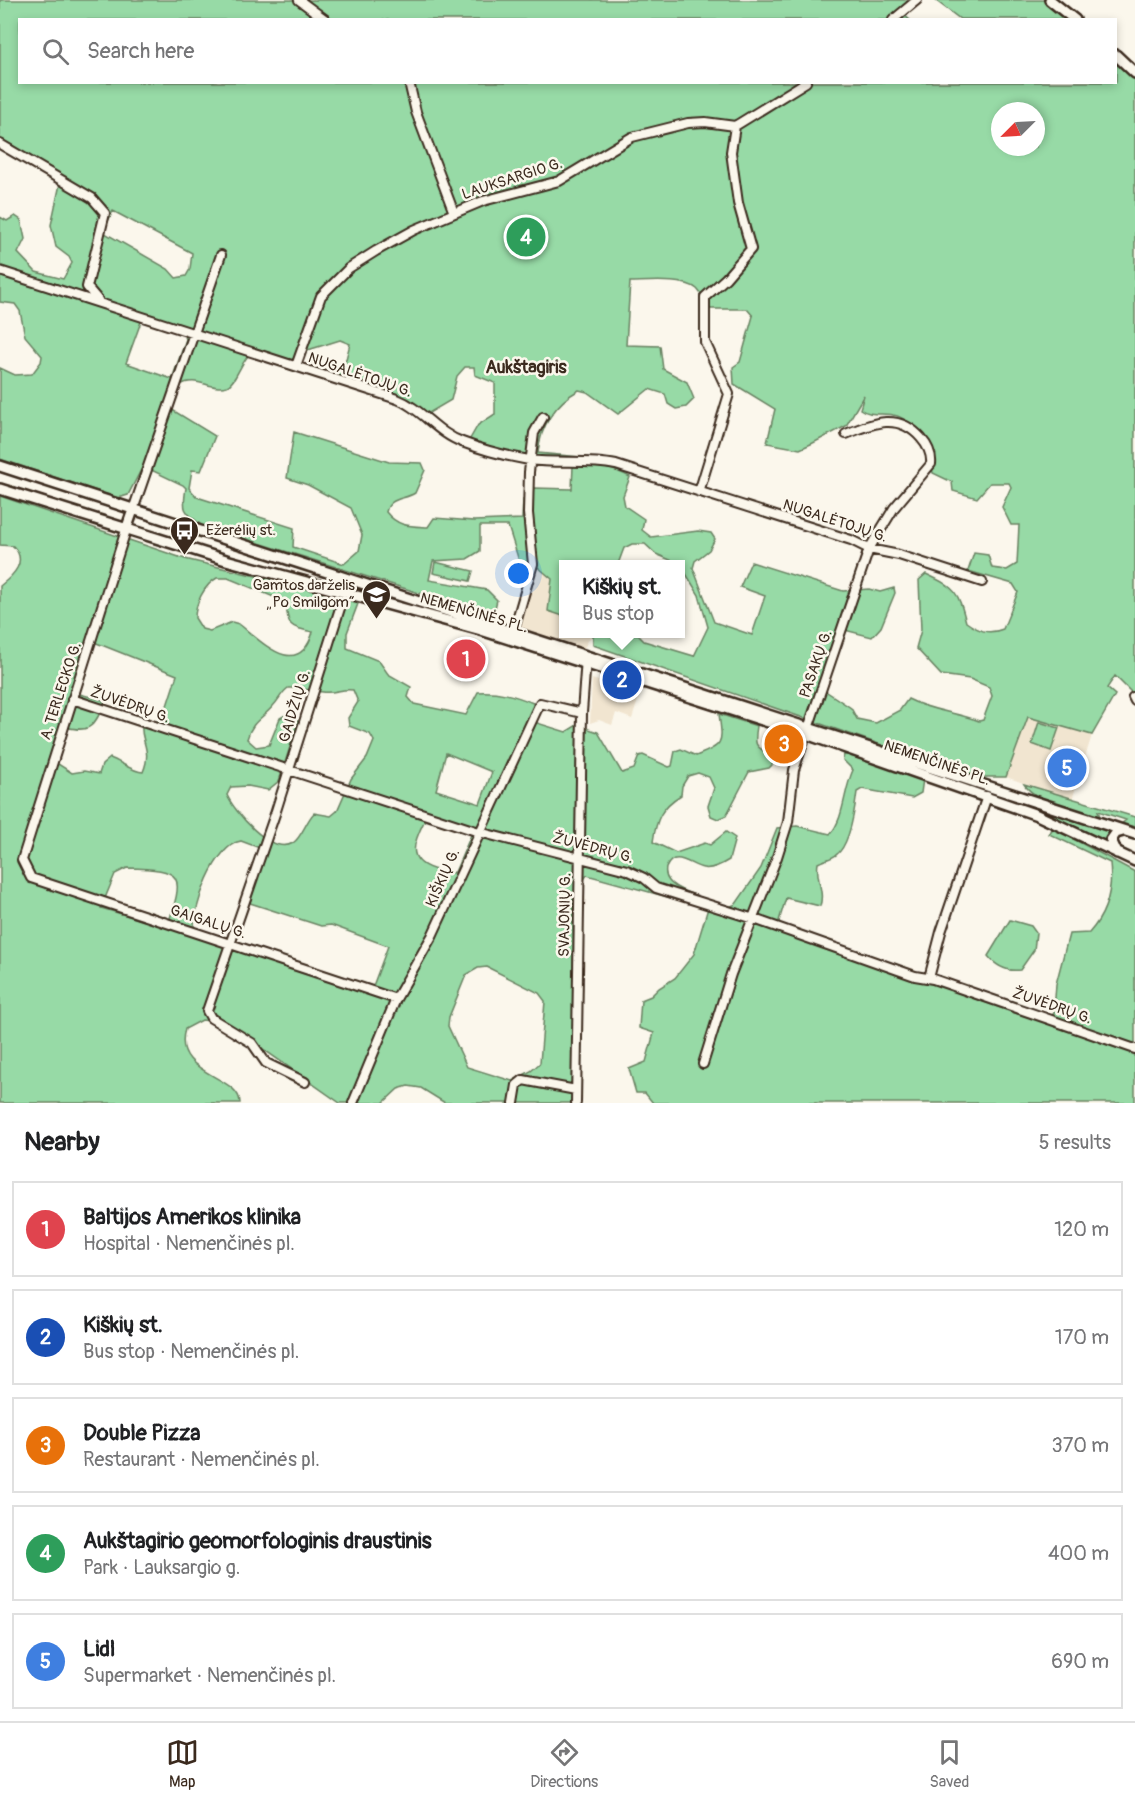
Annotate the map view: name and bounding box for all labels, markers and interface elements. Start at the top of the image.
search box [18,18,1117,84]
icon: search [39,35,72,68]
text: Search here [87,37,194,65]
north arrow [991,102,1045,156]
street label: LAUKSARGIO G. [459,154,565,204]
pin: 4 [506,214,546,260]
street label: NUGALĖTOJŲ G. [306,348,414,402]
district label: Aukštagiris [485,356,568,379]
street label: NUGALĖTOJŲ G. [781,495,889,547]
bus stop icon: Ežerėlių st. [169,514,201,556]
place label: Ežerėlių st. [206,521,276,540]
your location [504,559,533,588]
popup [559,560,685,638]
text: Kiškių st. [582,573,662,601]
place label: Gamtos darželis „Po Smilgom“ [253,576,355,612]
school or university icon: Gamtos darželis „Po Smilgom“ [360,578,392,620]
street label: NEMENČINĖS PL. [418,589,530,637]
text: Bus stop [582,601,654,626]
street label: PASAKŲ G. [796,628,836,700]
pin: 1 [446,636,486,682]
street label: A. TERLECKO G. [36,640,86,742]
pin: 2 [602,658,642,702]
street label: GAIDŽIŲ G. [275,667,315,745]
street label: ŽUVĖDRŲ G. [88,683,172,727]
pin: 3 [764,722,804,766]
street label: NEMENČINĖS PL. [881,736,993,790]
pin: 5 [1048,746,1086,790]
street label: ŽUVĖDRŲ G. [551,828,635,868]
street label: KIŠKIŲ G. [422,846,464,910]
street label: SVAJONIŲ G. [555,873,575,957]
street label: GAIGALŲ G. [168,901,248,943]
street label: ŽUVĖDRŲ G. [1010,984,1094,1028]
text: Nearby [24,1126,100,1158]
text: 5 results [1039,1130,1111,1155]
text: Baltijos Amerikos klinika [83,1203,301,1231]
text: 1 [42,1217,49,1242]
text: 120 m [1054,1217,1109,1242]
text: Hospital · Nemenčinės pl. [83,1231,295,1256]
text: Kiškių st. [83,1311,163,1339]
text: 2 [40,1325,51,1350]
text: 170 m [1055,1325,1109,1350]
text: Bus stop · Nemenčinės pl. [83,1339,299,1364]
text: Double Pizza [83,1419,201,1447]
text: 3 [40,1433,51,1458]
text: 370 m [1052,1433,1109,1458]
text: Restaurant · Nemenčinės pl. [83,1447,320,1472]
text: Aukštagirio geomorfologinis draustinis [83,1527,431,1555]
text: 4 [40,1541,51,1566]
text: 400 m [1048,1541,1109,1566]
text: Park · Lauksargio g. [83,1555,240,1580]
text: Lidl [83,1635,115,1663]
text: 5 [40,1649,51,1674]
text: 690 m [1051,1649,1109,1674]
text: Supermarket · Nemenčinės pl. [83,1663,336,1688]
tab: Map [166,1736,199,1792]
tab: Directions [530,1736,598,1792]
tab: Saved [930,1736,969,1792]

